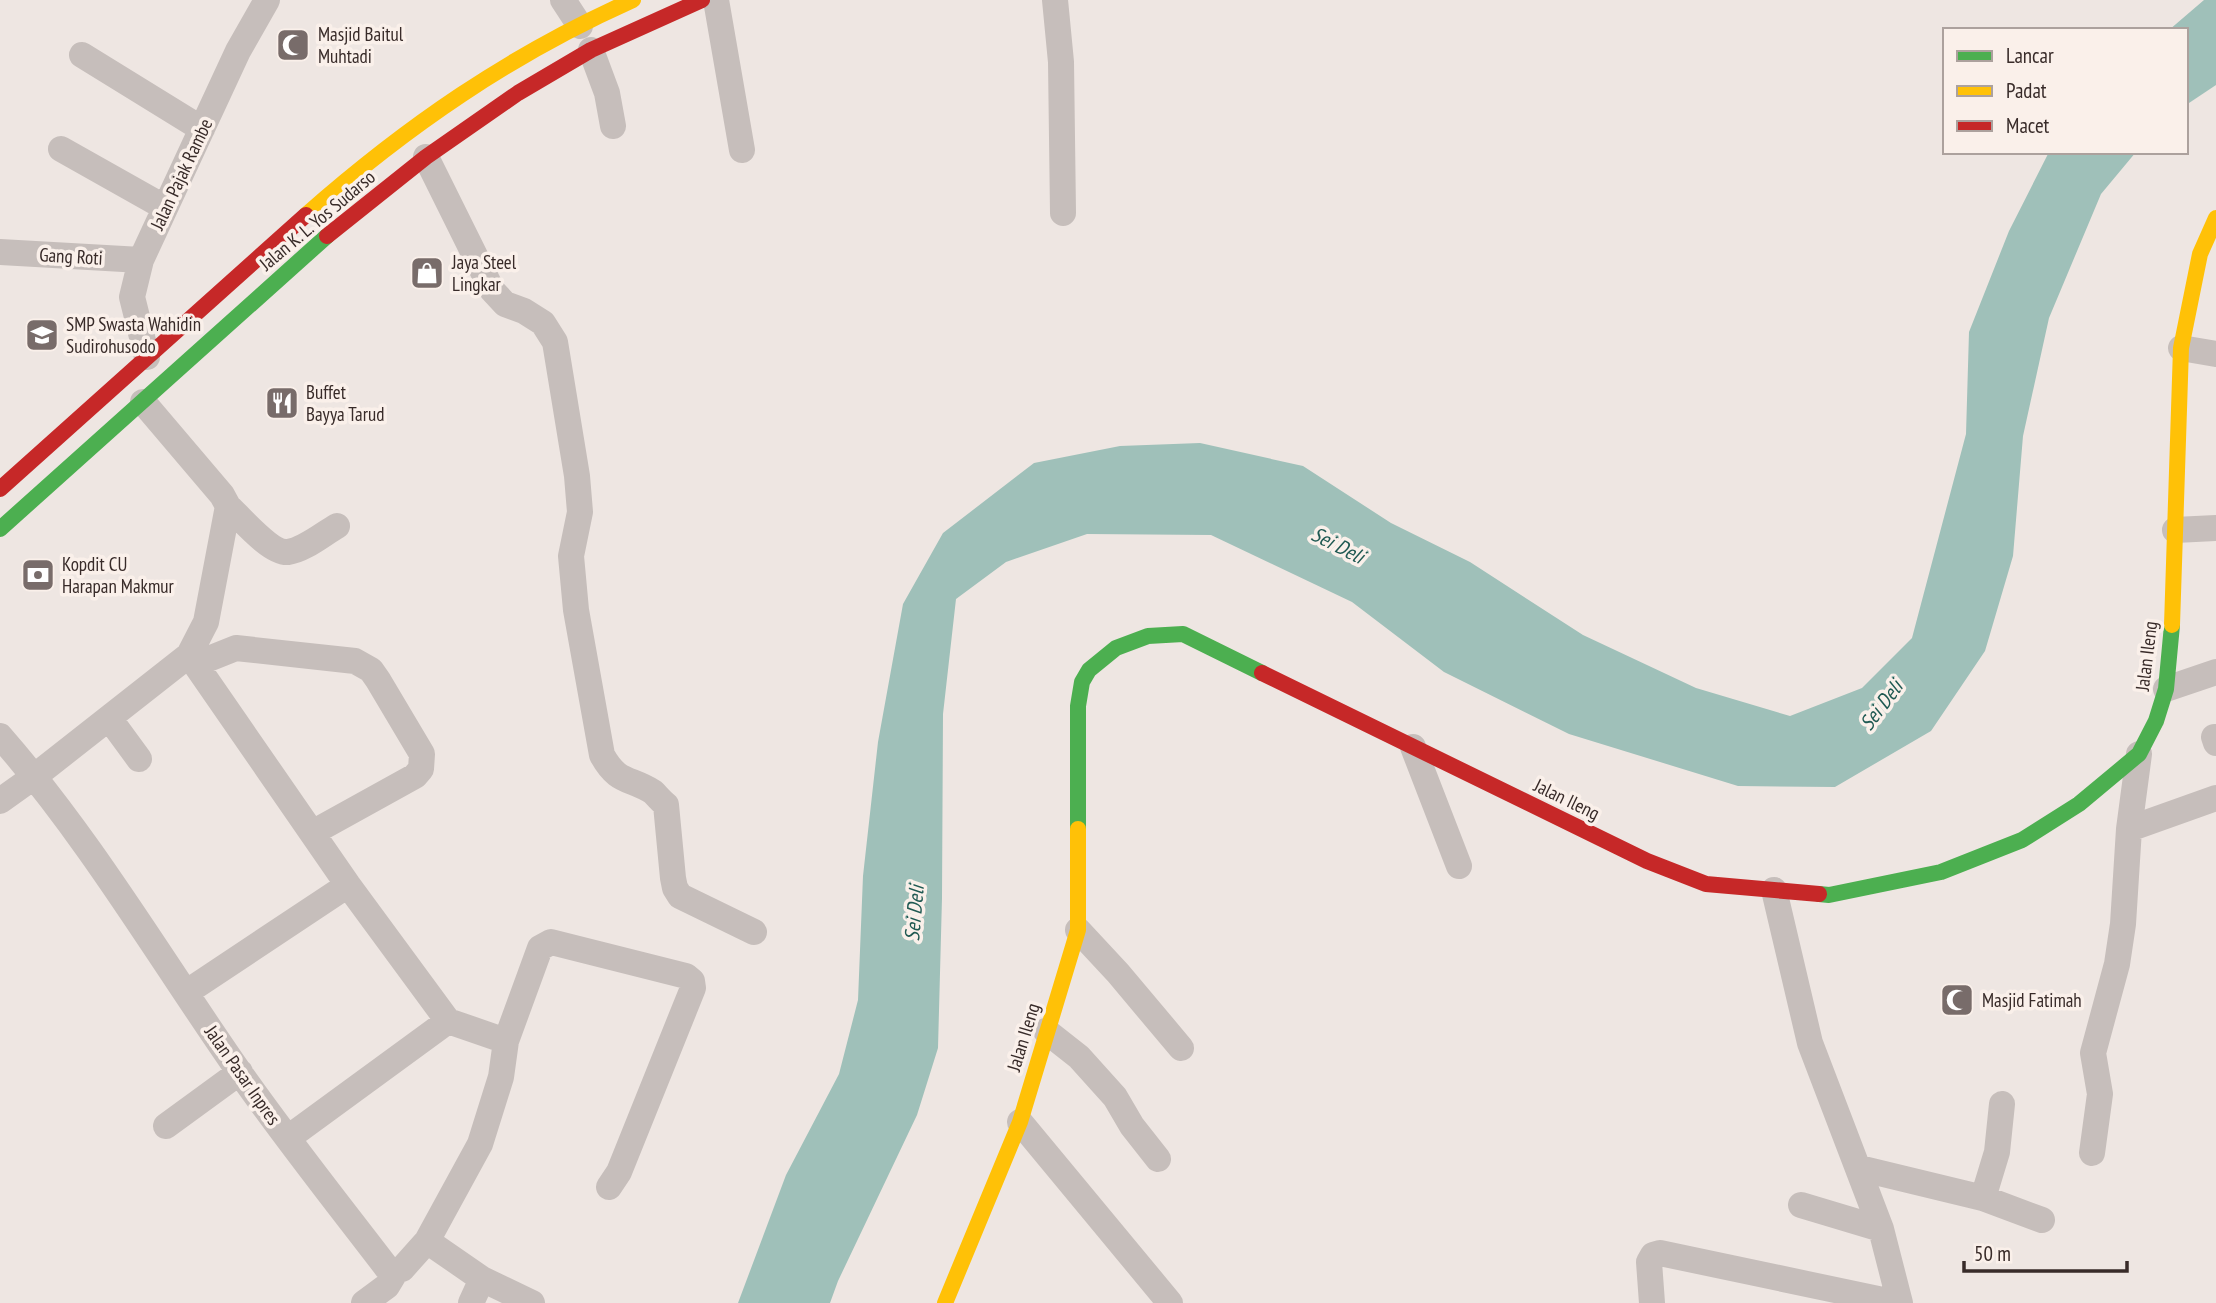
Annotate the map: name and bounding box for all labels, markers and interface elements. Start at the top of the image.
place label: Masjid Baitul Muhtadi [318,22,404,68]
mosque icon: Masjid Baitul Muhtadi [274,26,312,64]
legend [1943,28,2188,154]
text: Lancar [2006,42,2054,69]
text: Padat [2006,77,2047,104]
text: Macet [2006,112,2050,139]
street label: Jalan Pajak Rambe [144,114,217,234]
street label: Jalan K. L. Yos Sudarso [253,165,380,276]
street label: Gang Roti [39,242,103,270]
place label: Jaya Steel Lingkar [451,250,517,296]
shop icon: Jaya Steel Lingkar [408,254,446,292]
place label: SMP Swasta Wahidin Sudirohusodo [66,312,201,358]
school or university icon: SMP Swasta Wahidin Sudirohusodo [23,316,61,354]
place label: Buffet Bayya Tarud [306,380,384,426]
restaurant icon: Buffet Bayya Tarud [263,384,301,422]
water label: Sei Deli [1307,520,1371,571]
place label: Kopdit CU Harapan Makmur [62,552,175,598]
bank icon: Kopdit CU Harapan Makmur [19,556,57,594]
street label: Jalan Ileng [2130,620,2162,693]
water label: Sei Deli [1853,673,1910,735]
street label: Jalan Ileng [1529,772,1604,825]
water label: Sei Deli [898,882,930,942]
mosque icon: Masjid Fatimah [1938,981,1976,1019]
place label: Masjid Fatimah [1982,988,2082,1012]
street label: Jalan Ileng [1001,1000,1045,1075]
street label: Jalan Pasar Inpres [199,1020,286,1129]
scale bar [1964,1230,2127,1274]
text: 50 m [1974,1240,2011,1267]

